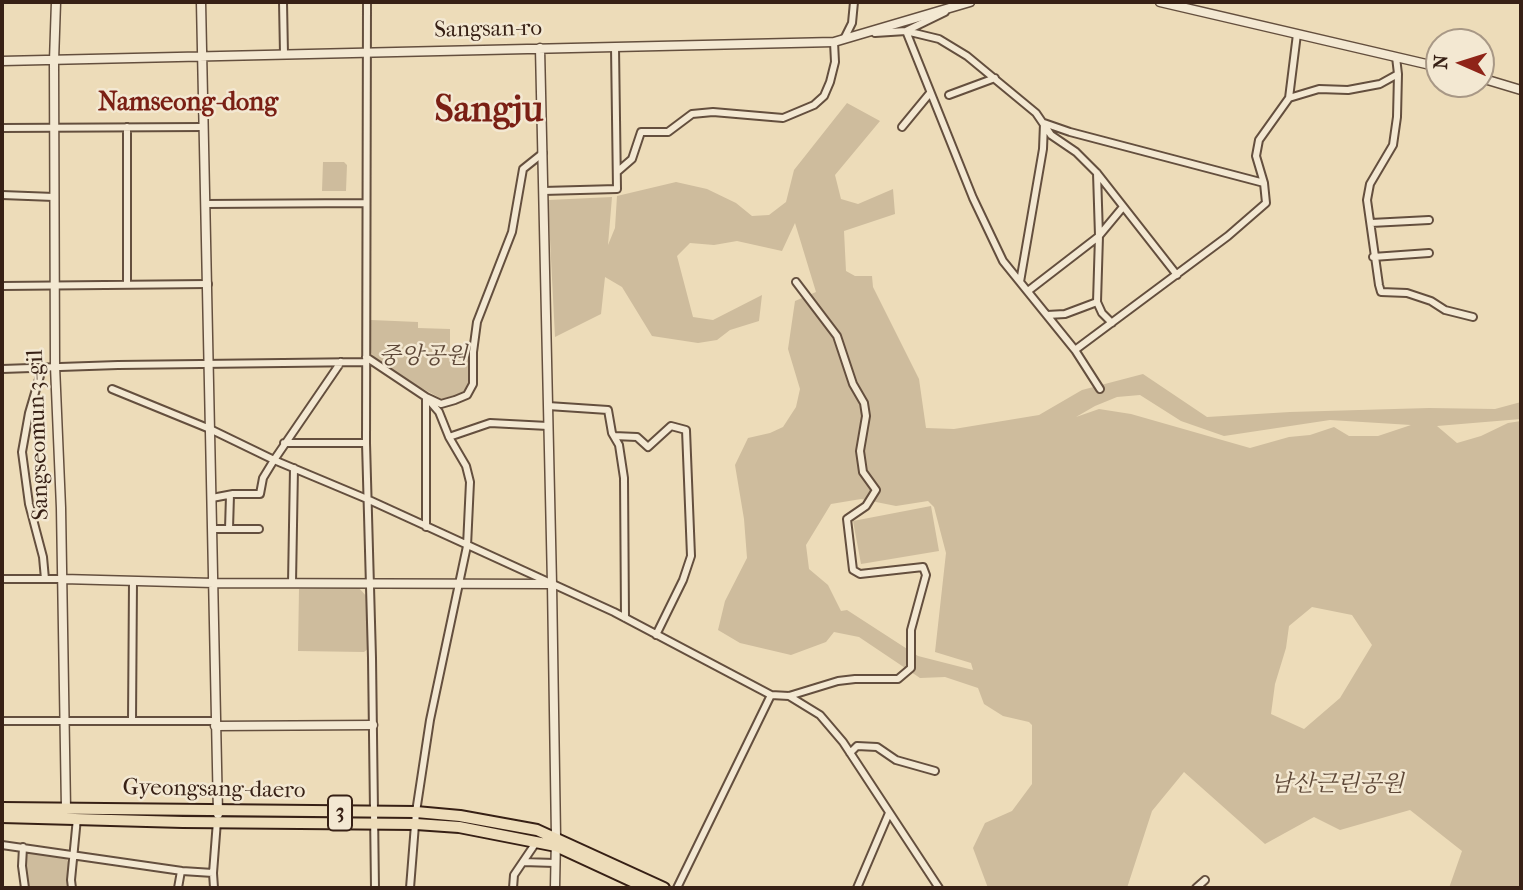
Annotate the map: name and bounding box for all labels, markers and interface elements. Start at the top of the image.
street label: Sangsan-ro [434,15,542,45]
north arrow [1425,28,1495,98]
text: N [1430,54,1452,70]
district label: Namseong-dong [98,88,278,120]
district label: Sangju [435,90,543,134]
park label: 중앙공원 [379,343,467,371]
street label: Sangseomun 3-gil [22,349,56,521]
park label: 남산근린공원 [1270,771,1404,799]
street label: Gyeongsang-daero [122,775,306,805]
road number: 3 [328,796,352,830]

